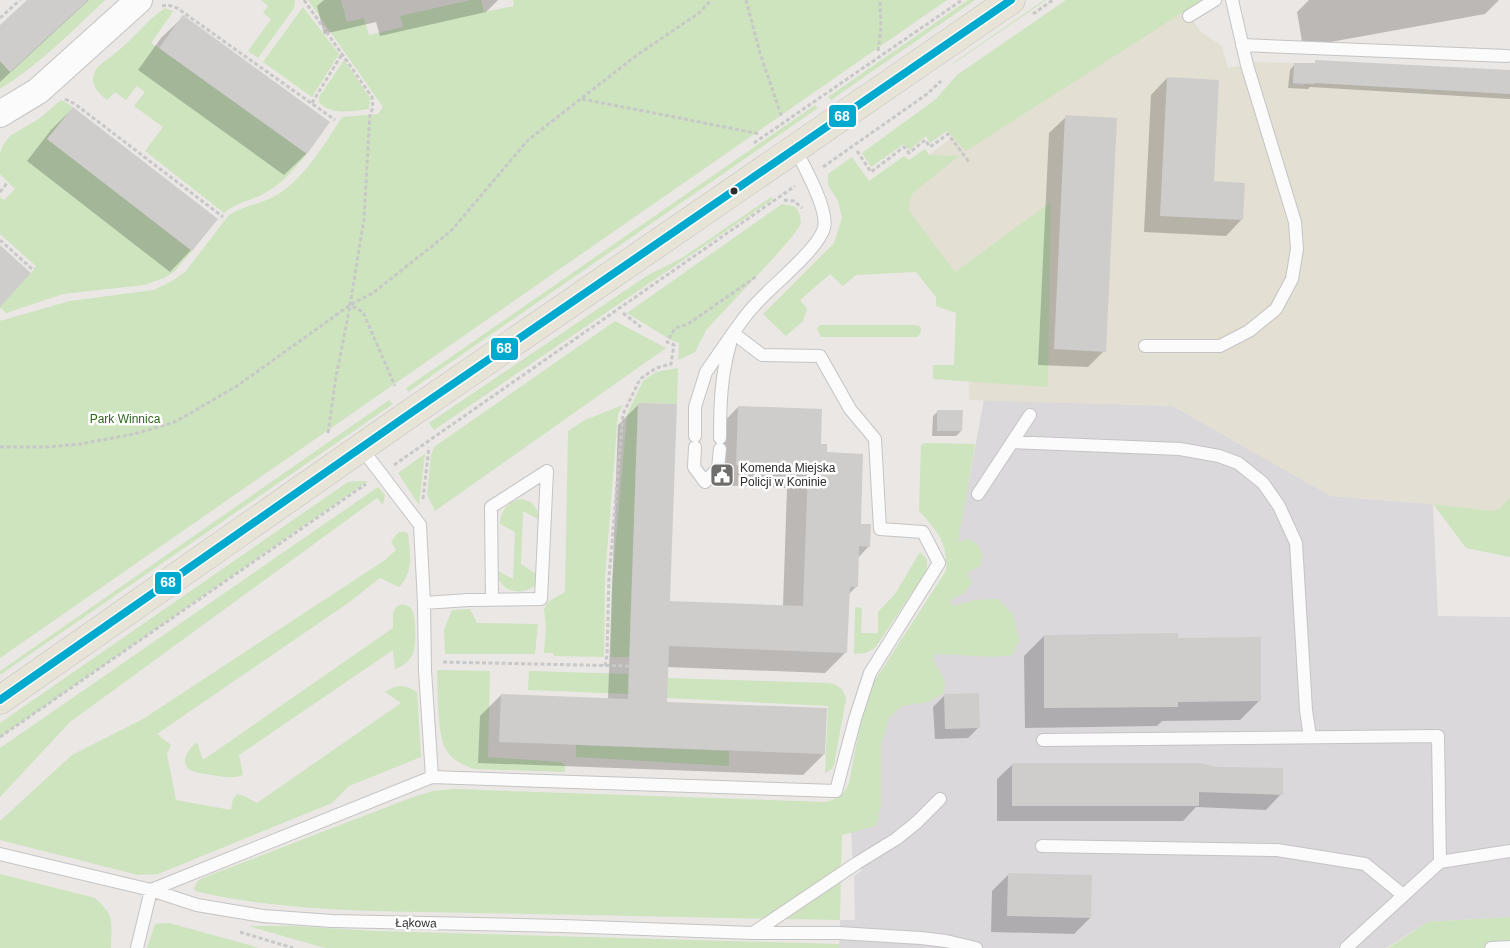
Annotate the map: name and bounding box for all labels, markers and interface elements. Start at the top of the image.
line badge: 68 [828,104,857,128]
text: 68 [834,108,850,124]
unlabelled marker [729,186,739,196]
line badge: 68 [490,337,519,361]
text: 68 [496,340,512,356]
park label: Park Winnica [90,412,161,426]
place label: Komenda Miejska Policji w Koninie [740,461,836,489]
public building icon: Komenda Miejska Policji w Koninie [709,462,735,488]
line badge: 68 [154,571,182,595]
text: 68 [160,574,176,590]
street label: Łąkowa [395,916,437,930]

